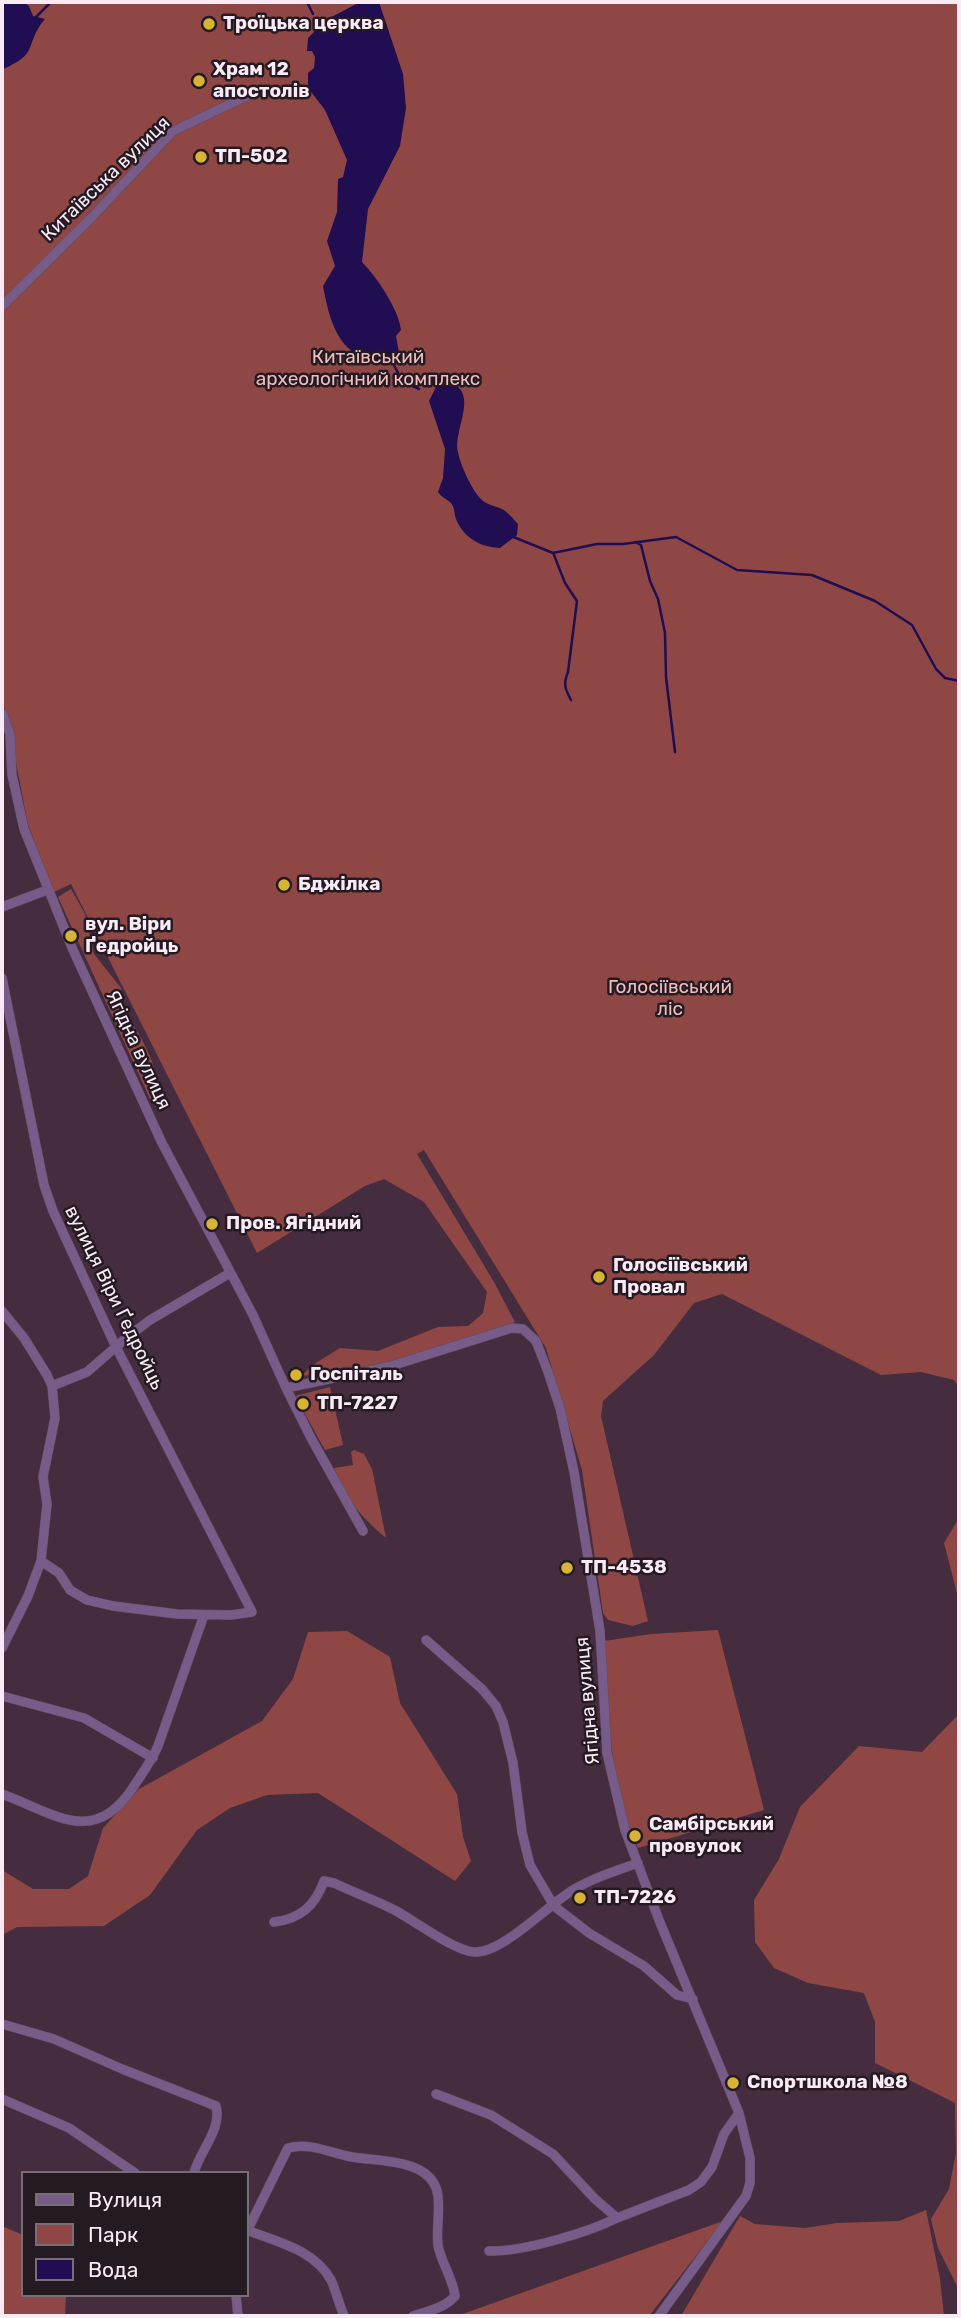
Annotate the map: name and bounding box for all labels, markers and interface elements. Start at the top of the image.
place label: Троїцька церква [223,13,384,35]
marker: Троїцька церква [201,16,217,32]
place label: Храм 12 апостолів [213,59,310,103]
marker: Храм 12 апостолів [191,73,207,89]
street label: Китаївська вулиця [37,112,175,246]
place label: ТП-502 [215,146,288,168]
marker: ТП-502 [193,149,209,165]
park label: Китаївський археологічний комплекс [256,347,480,391]
place label: Бджілка [298,874,380,896]
marker: Бджілка [276,877,292,893]
place label: вул. Віри Ґедройць [85,914,178,958]
marker: вул. Віри Ґедройць [63,928,79,944]
park label: Голосіївський ліс [608,977,732,1021]
street label: Ягідна вулиця [100,987,176,1113]
street label: вулиця Віри Ґедройць [60,1202,168,1394]
place label: Пров. Ягідний [226,1213,361,1235]
marker: Пров. Ягідний [204,1216,220,1232]
place label: Голосіївський Провал [613,1255,748,1299]
marker: Голосіївський Провал [591,1269,607,1285]
place label: Госпіталь [310,1364,403,1386]
marker: Госпіталь [288,1367,304,1383]
place label: ТП-7227 [317,1393,398,1415]
marker: ТП-7227 [295,1396,311,1412]
place label: ТП-4538 [581,1557,667,1579]
marker: ТП-4538 [559,1560,575,1576]
street label: Ягідна вулиця [571,1636,605,1766]
place label: Самбірський провулок [649,1814,774,1858]
marker: Самбірський провулок [627,1828,643,1844]
place label: ТП-7226 [594,1887,676,1909]
marker: ТП-7226 [572,1890,588,1906]
place label: Спортшкола №8 [747,2072,908,2094]
marker: Спортшкола №8 [725,2075,741,2091]
legend [21,2171,248,2297]
text: Вулиця [88,2187,162,2212]
text: Парк [88,2222,138,2247]
text: Вода [88,2257,138,2282]

